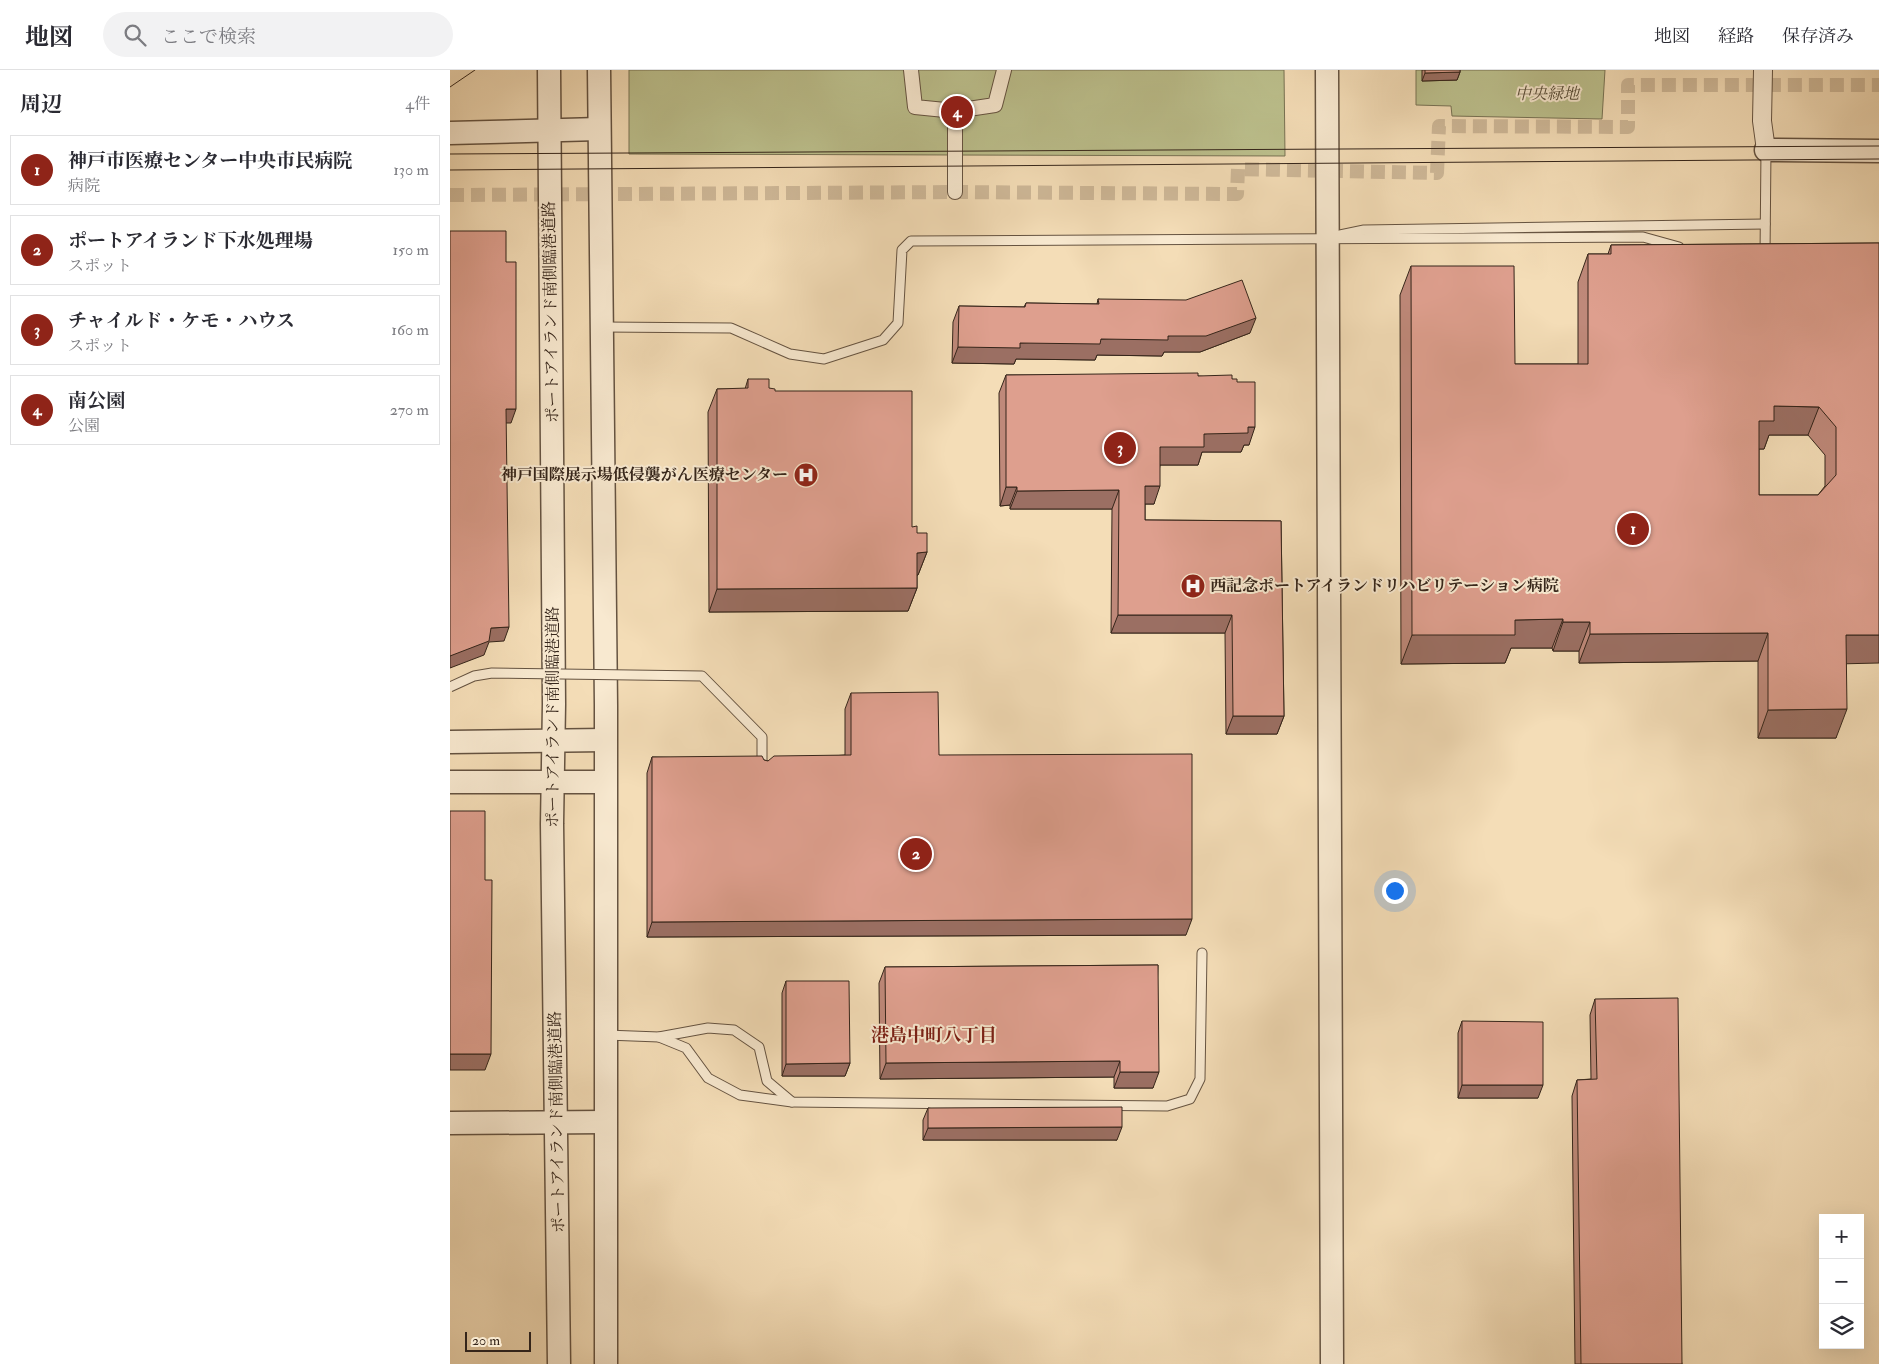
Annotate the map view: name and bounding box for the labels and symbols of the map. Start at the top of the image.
park label: 中央緑地 [1515,84,1581,104]
pin: 4 [941,93,973,131]
street label: ポートアイランド南側臨港道路 [539,201,563,423]
pin: 3 [1104,429,1136,467]
hospital icon: 神戸国際展示場低侵襲がん医療センター [793,462,819,488]
place label: 神戸国際展示場低侵襲がん医療センター [501,465,788,485]
pin: 1 [1617,510,1649,548]
hospital icon: 西記念ポートアイランドリハビリテーション病院 [1180,573,1206,599]
place label: 西記念ポートアイランドリハビリテーション病院 [1210,576,1559,596]
street label: ポートアイランド南側臨港道路 [543,606,563,828]
pin: 2 [900,835,932,873]
your location [1382,878,1408,904]
street label: ポートアイランド南側臨港道路 [545,1011,569,1233]
district label: 港島中町八丁目 [871,1024,997,1047]
scale bar [465,1329,531,1352]

